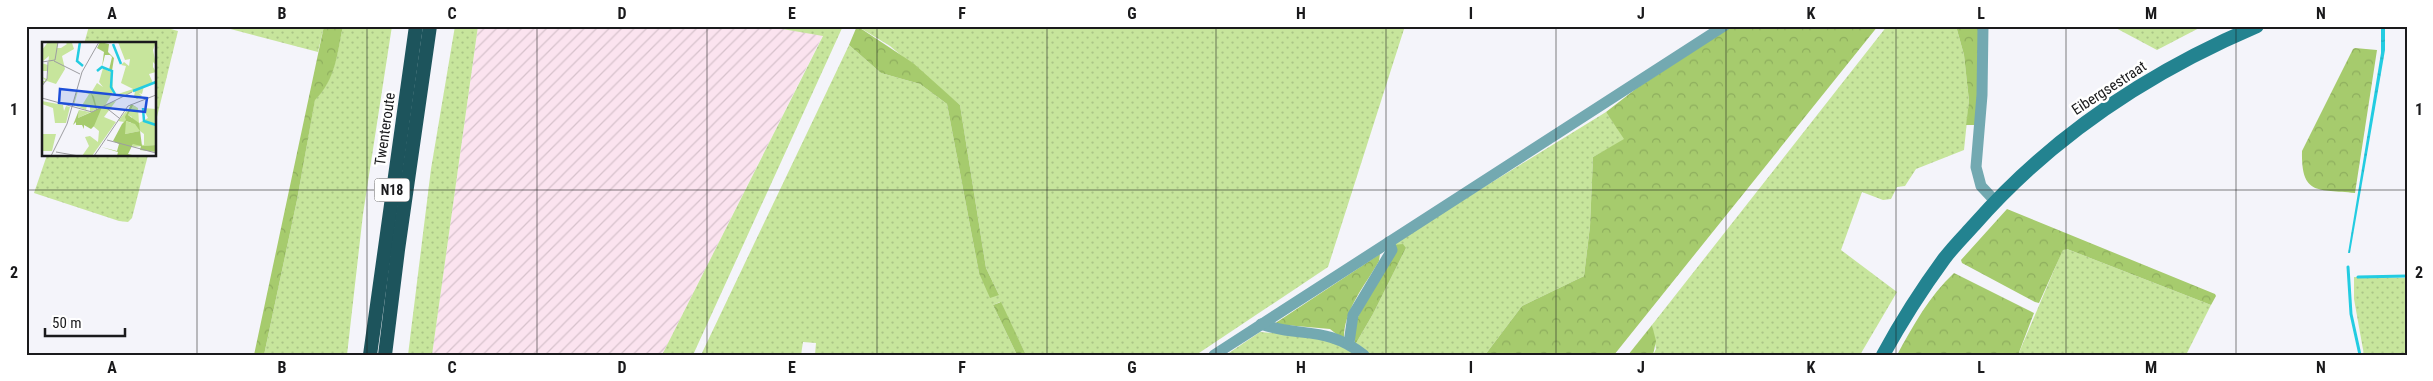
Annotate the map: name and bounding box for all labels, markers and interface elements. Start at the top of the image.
text: A [107,4,117,23]
text: B [278,4,287,23]
text: C [447,4,457,23]
text: D [617,4,627,23]
text: E [788,4,796,23]
text: F [958,4,966,23]
text: G [1127,4,1137,23]
text: H [1296,4,1306,23]
text: I [1469,4,1473,23]
text: J [1637,4,1645,23]
text: K [1807,4,1816,23]
text: L [1977,4,1985,23]
text: M [2145,4,2157,23]
text: N [2316,4,2326,23]
inset map [42,42,156,156]
street label: Eibergsestraat [2068,57,2150,119]
street label: Twenteroute [371,91,399,167]
text: 1 [10,100,18,119]
text: 1 [2415,100,2423,119]
road number: N18 [374,178,410,202]
text: 2 [10,263,18,282]
text: 2 [2415,263,2423,282]
scale bar [45,306,125,338]
text: 50 m [52,314,82,332]
text: A [107,358,117,377]
text: B [278,358,287,377]
text: C [447,358,457,377]
text: D [617,358,627,377]
text: E [788,358,796,377]
text: F [958,358,966,377]
text: G [1127,358,1137,377]
text: H [1296,358,1306,377]
text: I [1469,358,1473,377]
text: J [1637,358,1645,377]
text: K [1807,358,1816,377]
text: L [1977,358,1985,377]
text: M [2145,358,2157,377]
text: N [2316,358,2326,377]

